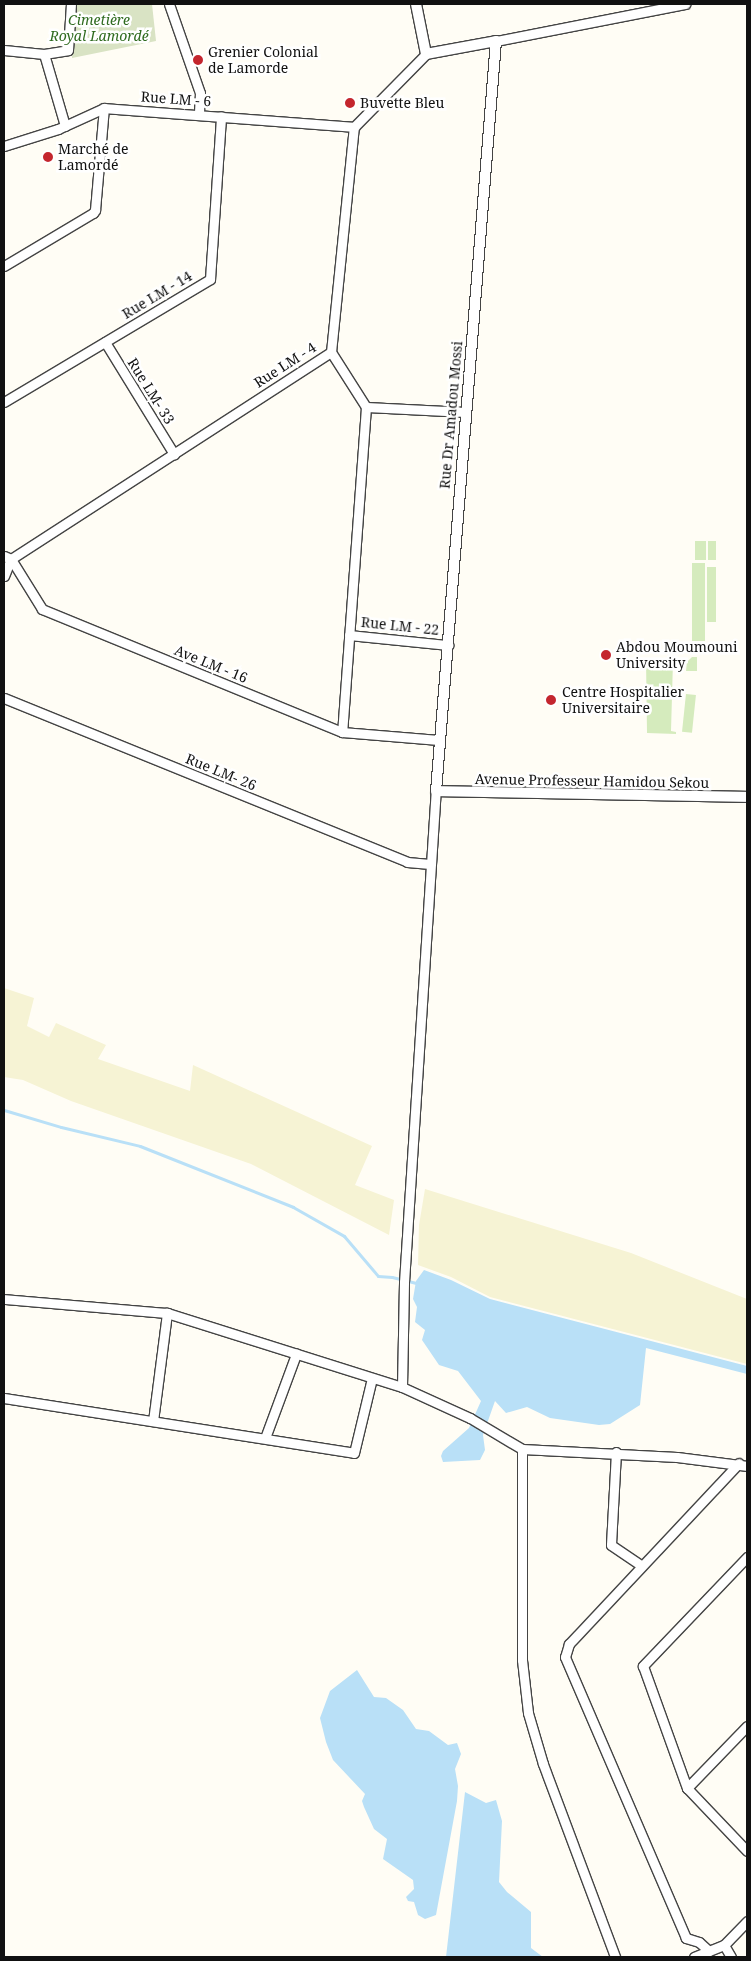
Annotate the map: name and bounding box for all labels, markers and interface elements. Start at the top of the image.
park label: Cimetière Royal Lamordé [49,12,149,44]
place label: Grenier Colonial de Lamorde [208,44,318,76]
marker: Grenier Colonial de Lamorde [192,54,204,66]
street label: Rue LM - 6 [140,88,212,110]
place label: Buvette Bleu [360,95,445,111]
marker: Buvette Bleu [344,97,356,109]
place label: Marché de Lamordé [58,141,129,174]
marker: Marché de Lamordé [42,151,54,163]
street label: Rue LM - 14 [119,268,195,322]
street label: Rue LM - 4 [251,339,319,391]
street label: Rue Dr Amadou Mossi [436,340,466,490]
street label: Rue LM- 33 [124,355,178,427]
street label: Rue LM - 22 [360,614,440,638]
place label: Abdou Moumouni University [616,639,737,672]
street label: Ave LM - 16 [172,642,250,686]
marker: Abdou Moumouni University [600,649,612,661]
place label: Centre Hospitalier Universitaire [562,684,684,716]
marker: Centre Hospitalier Universitaire [544,693,558,707]
street label: Rue LM- 26 [183,750,259,794]
street label: Avenue Professeur Hamidou Sekou [475,771,709,791]

